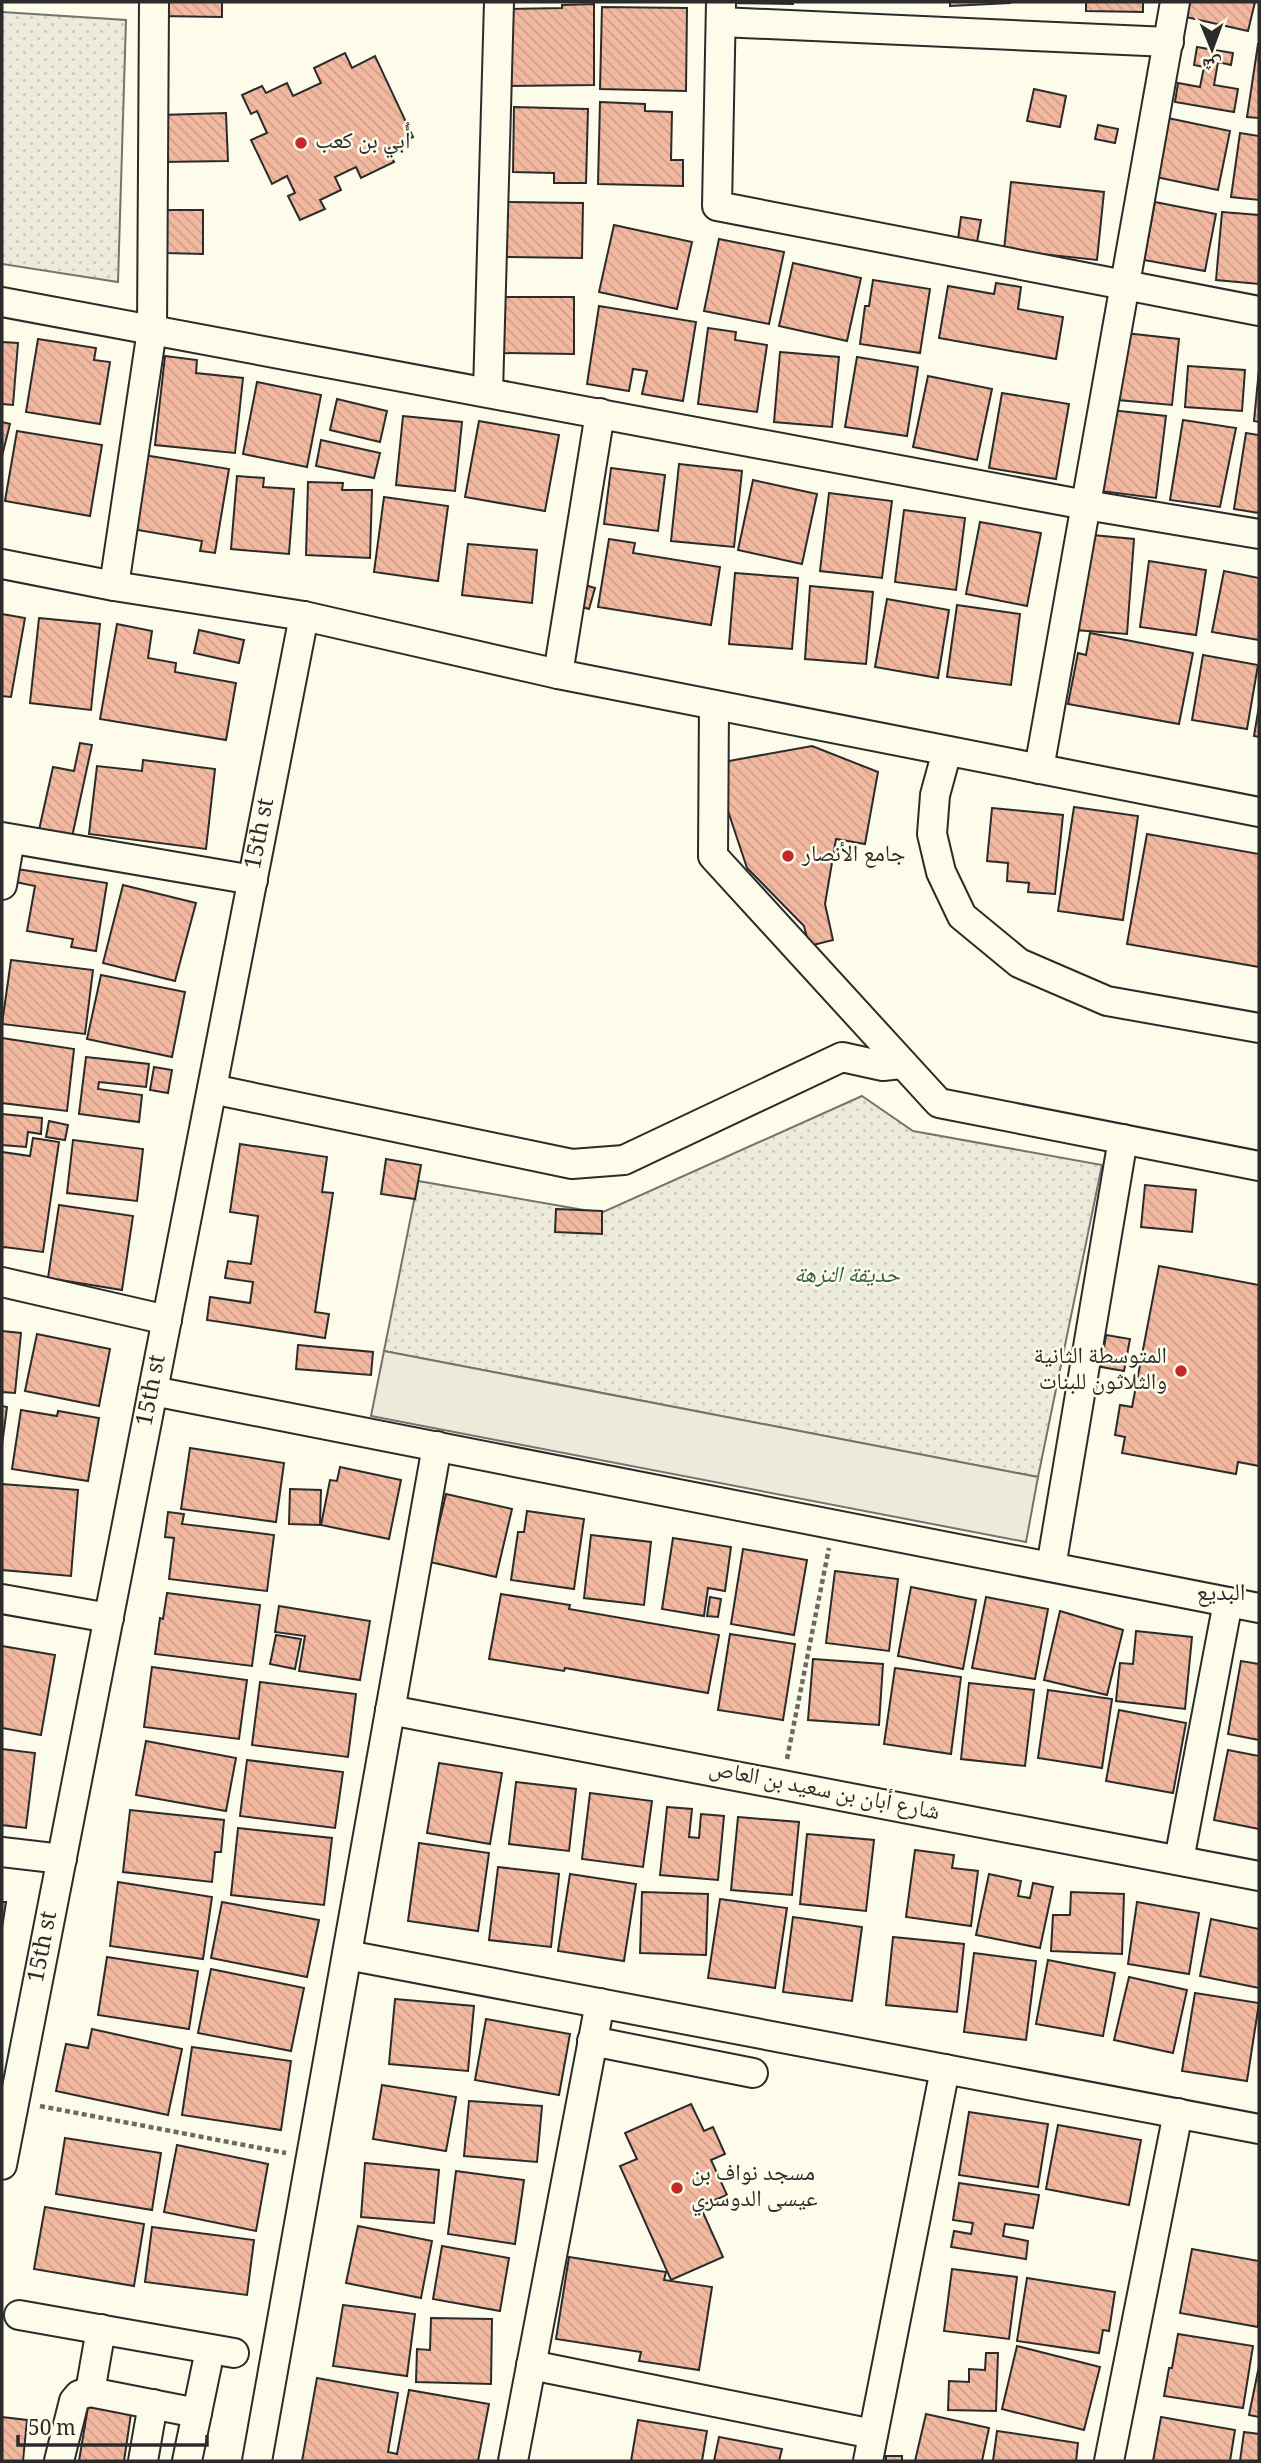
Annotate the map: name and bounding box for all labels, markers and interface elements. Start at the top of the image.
north arrow [1177,14,1247,84]
text: ش [1202,47,1223,79]
place label: أُبي بن كعب [315,122,410,163]
marker: أُبي بن كعب [293,135,309,151]
street label: 15th st [235,795,288,873]
place label: جامع الأنصار [801,836,905,876]
marker: جامع الأنصار [780,848,796,864]
park label: حديقة النزهة [794,1257,900,1297]
place label: المتوسطة الثانية والثلاثون للبنات [1034,1338,1167,1404]
street label: 15th st [126,1351,180,1430]
marker: المتوسطة الثانية والثلاثون للبنات [1173,1363,1189,1379]
district label: البديع [1197,1574,1245,1615]
street label: شارع أبان بن سعيد بن العاص [705,1750,943,1834]
street label: 15th st [18,1908,71,1986]
place label: مسجد نواف بن عيسى الدوسري [691,2155,818,2221]
marker: مسجد نواف بن عيسى الدوسري [669,2180,685,2196]
scale bar [18,2404,206,2448]
text: 50 m [28,2413,76,2448]

